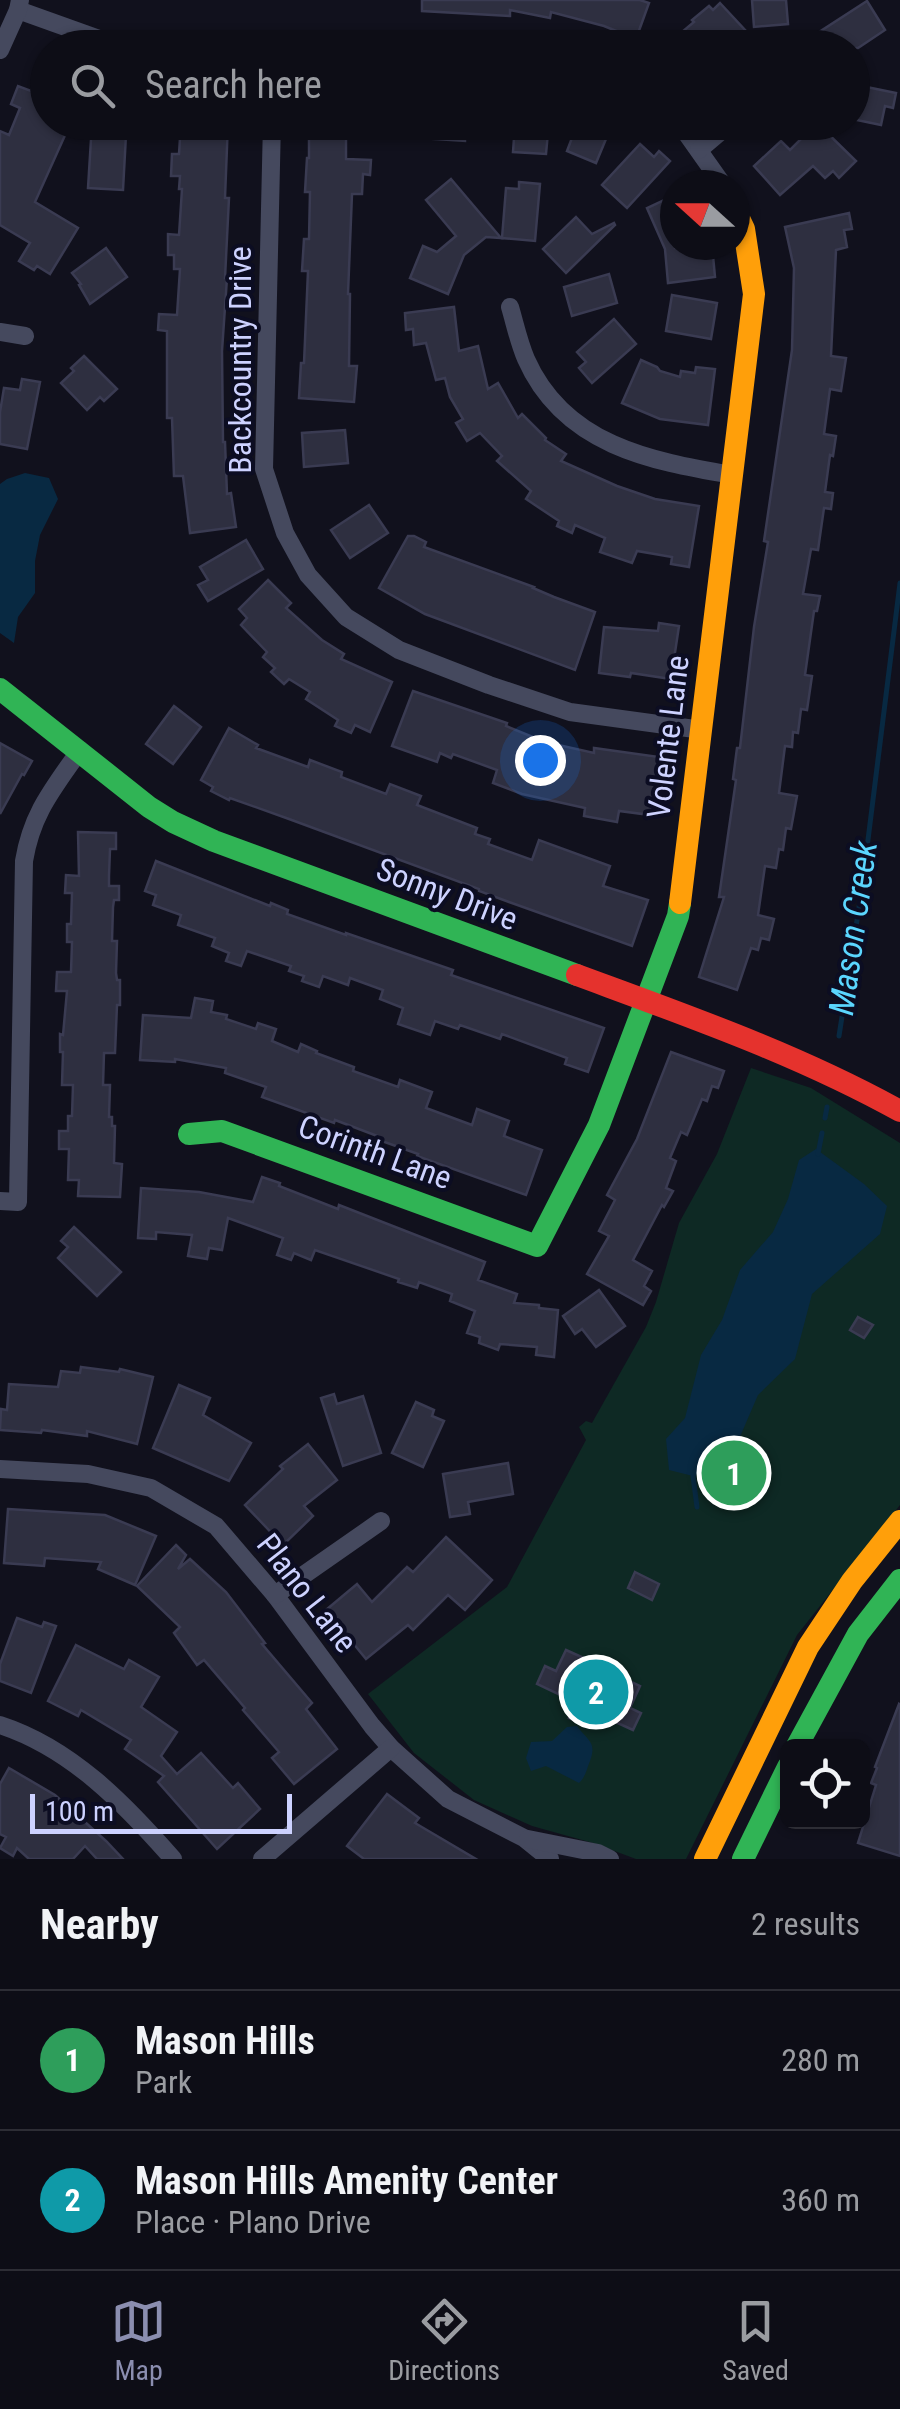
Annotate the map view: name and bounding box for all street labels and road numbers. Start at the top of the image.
street label: Backcountry Drive [221,246,259,474]
street label: Volente Lane [639,653,697,821]
street label: Sonny Drive [371,850,523,938]
street label: Corinth Lane [293,1107,457,1197]
street label: Plano Lane [249,1526,365,1660]

